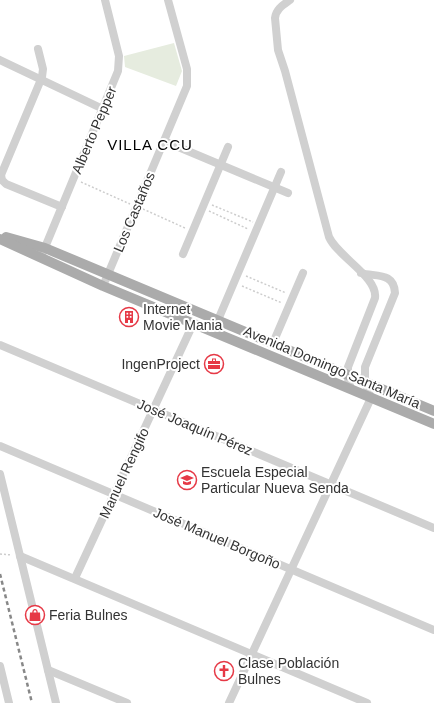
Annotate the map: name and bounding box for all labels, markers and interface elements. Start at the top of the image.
street label: Alberto Pepper [68,84,120,176]
district label: VILLA CCU [107,136,193,153]
street label: Los Castaños [110,169,158,255]
place label: Internet Movie Mania [143,301,223,333]
building icon: Internet Movie Mania [118,306,140,328]
street label: Avenida Domingo Santa María [241,322,423,412]
office icon: IngenProject [203,353,225,375]
place label: IngenProject [121,356,200,372]
street label: José Joaquín Pérez [135,395,255,459]
street label: Manuel Rengifo [96,425,152,521]
place label: Escuela Especial Particular Nueva Senda [201,464,349,496]
school or university icon: Escuela Especial Particular Nueva Senda [176,469,198,491]
street label: José Manuel Borgoño [151,504,283,572]
shop icon: Feria Bulnes [24,604,46,626]
place label: Feria Bulnes [49,607,128,623]
place label: Clase Población Bulnes [238,655,339,687]
church icon: Clase Población Bulnes [213,660,235,682]

